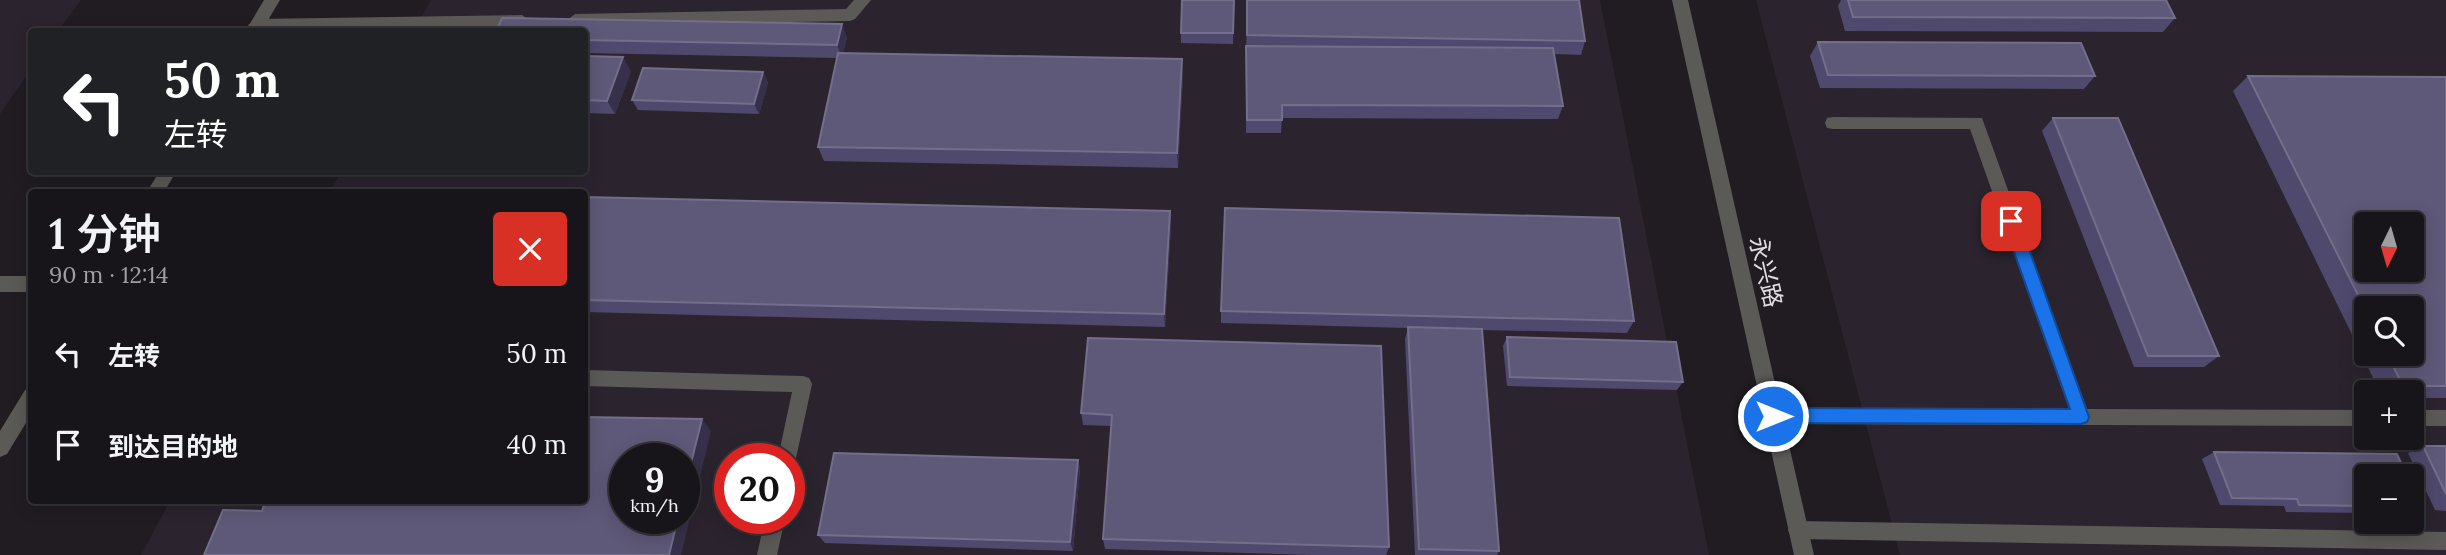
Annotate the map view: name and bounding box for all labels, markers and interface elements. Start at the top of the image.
text: 50 m [164,48,280,110]
icon: left [49,56,140,147]
text: 左转 [164,114,228,155]
pin [1981,191,2041,251]
icon: arrive [1992,202,2030,240]
text: 1 分钟 [49,207,161,261]
button: close [493,212,567,286]
north arrow [2354,212,2424,282]
map controls [2354,212,2424,534]
street label: 永兴路 [1743,233,1789,311]
text: 90 m · 12:14 [49,260,168,289]
button: search [2354,296,2424,366]
icon: left [49,335,87,373]
text: 50 m [507,337,567,370]
text: 左转 [108,339,160,372]
position arrow [1736,379,1810,453]
button: + [2354,380,2424,450]
icon: arrive [49,426,87,464]
text: 40 m [507,428,567,461]
text: 到达目的地 [108,430,238,463]
speed limit sign: 20 [714,443,805,534]
text: 9 [644,457,665,502]
button: − [2354,464,2424,534]
text: km/h [630,494,679,517]

